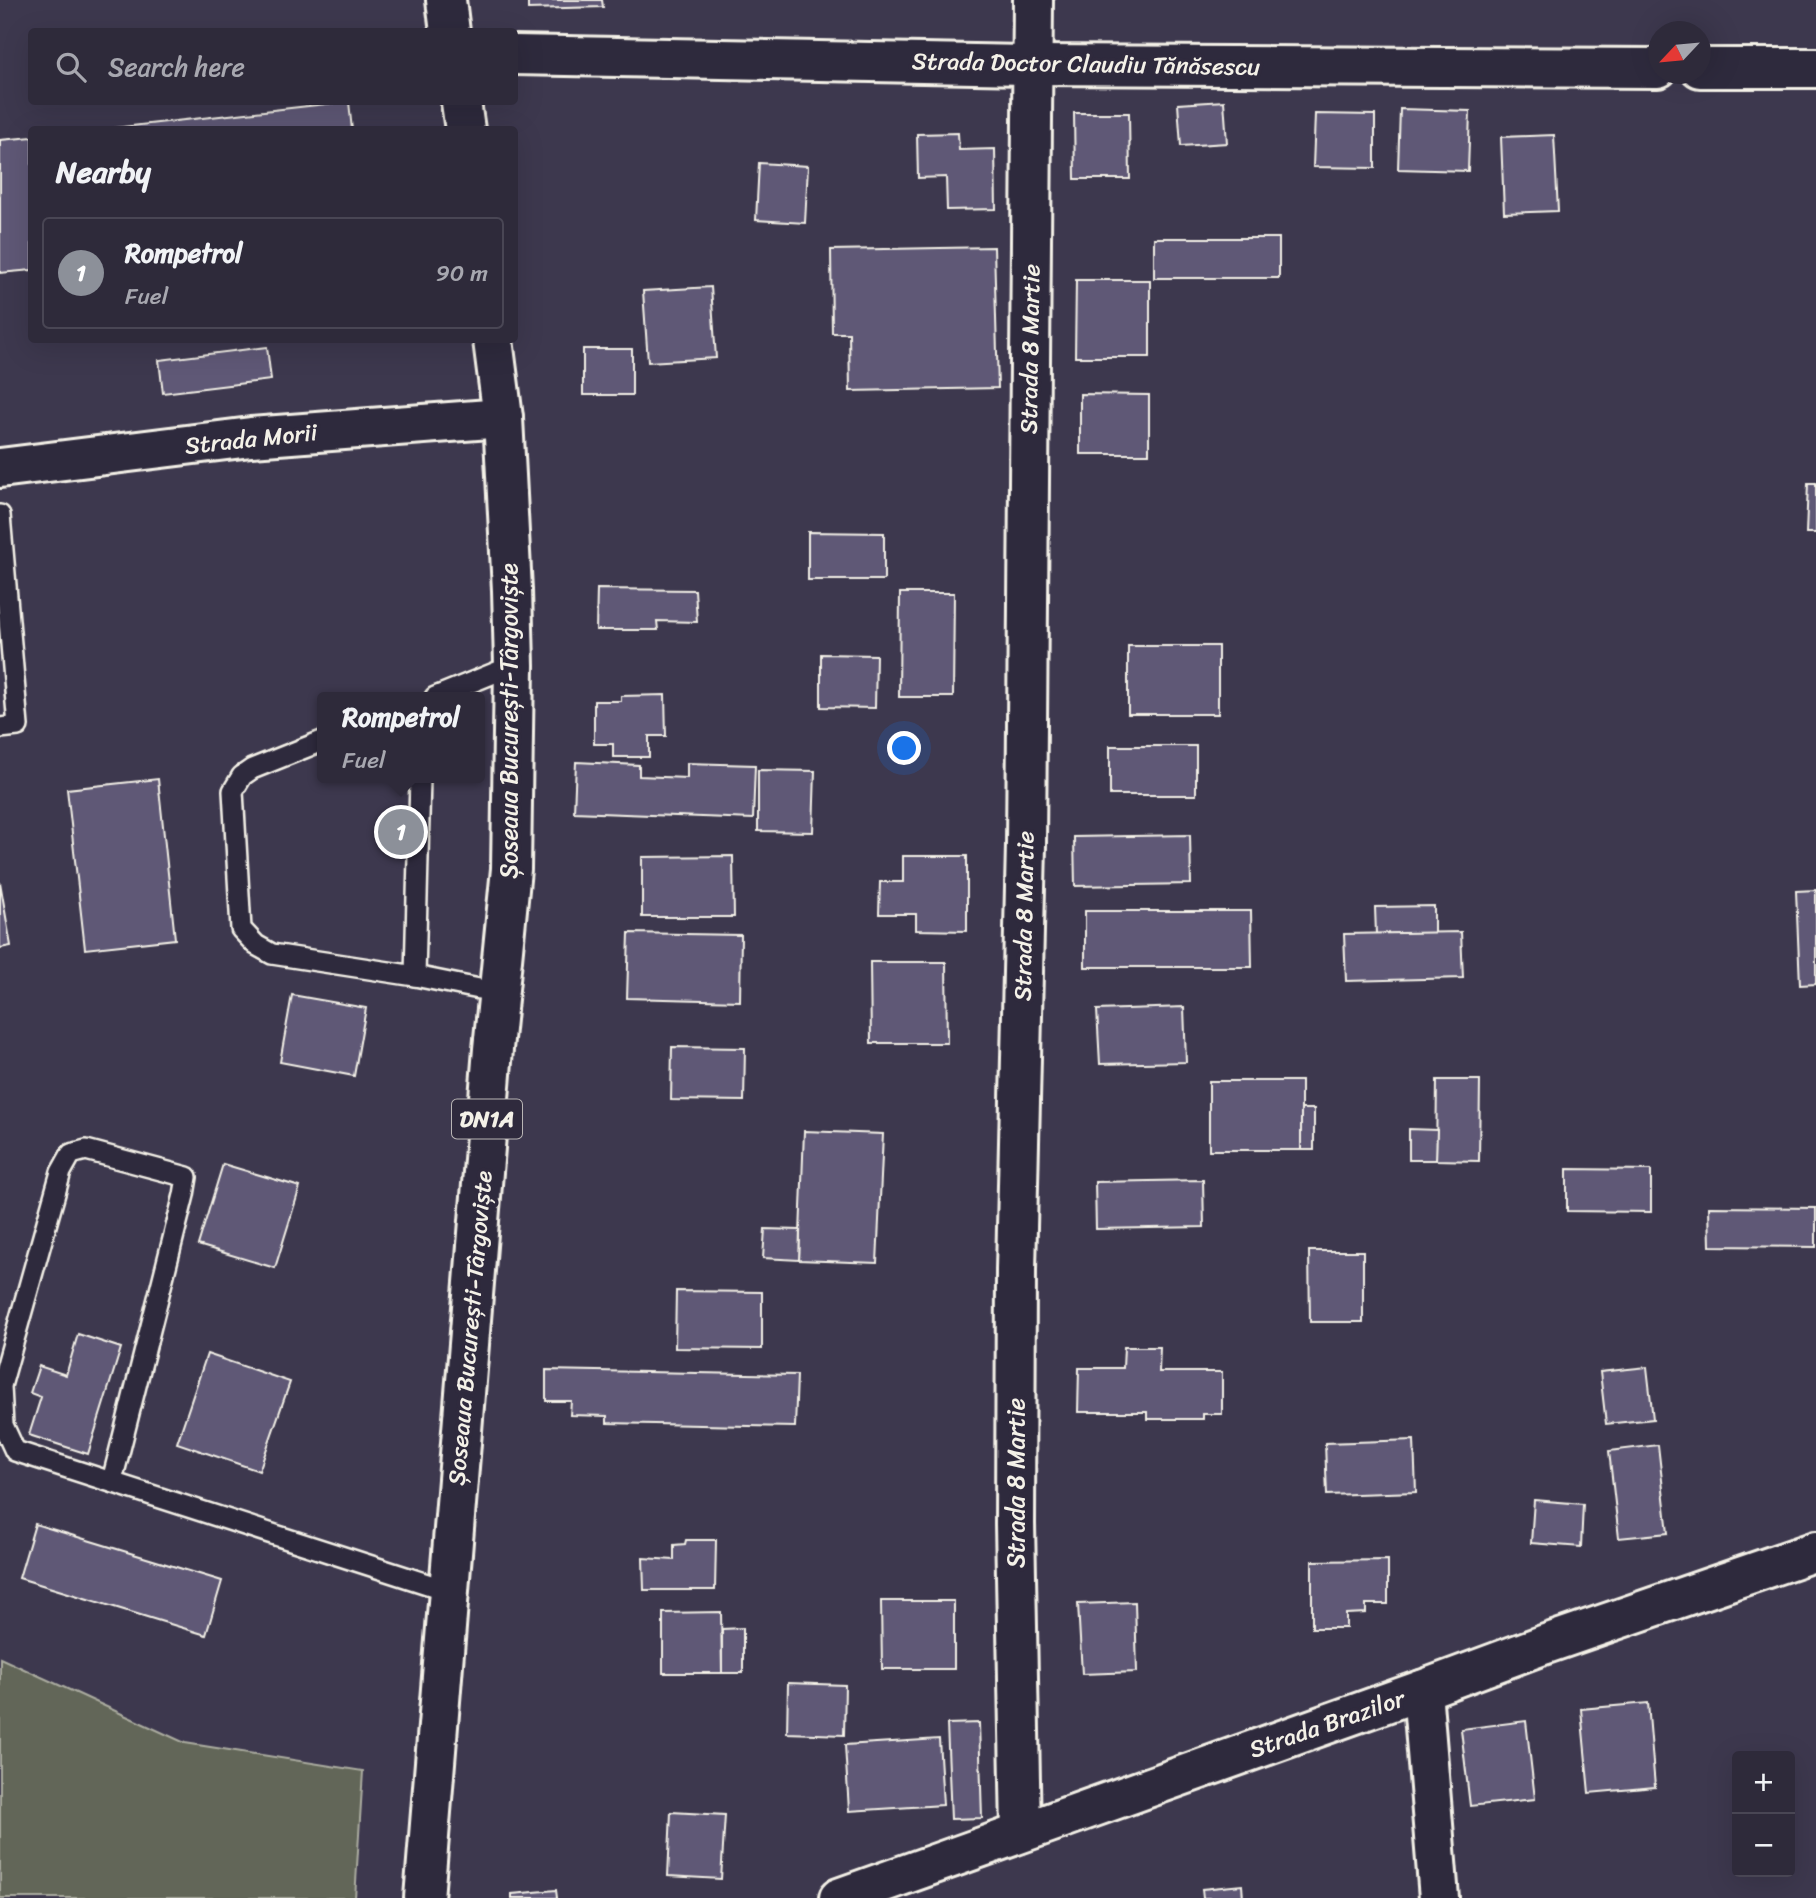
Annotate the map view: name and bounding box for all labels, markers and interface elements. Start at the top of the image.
north arrow [1648,21,1711,84]
search box [28,28,518,105]
street label: Strada Doctor Claudiu Tănăsescu [912,40,1260,88]
text: Search here [108,44,245,90]
icon: search [52,48,90,86]
text: Nearby [56,145,151,199]
text: Rompetrol [125,230,242,276]
text: 1 [76,253,86,294]
text: 90 m [436,253,488,294]
street label: Strada 8 Martie [1008,264,1052,434]
text: Fuel [125,276,168,317]
street label: Strada Morii [183,411,321,467]
street label: Șoseaua București-Târgoviște [488,563,530,879]
popup [317,692,485,783]
text: Rompetrol [342,694,460,740]
your location [887,731,921,765]
text: Fuel [342,740,386,781]
pin: 1 [378,806,424,858]
street label: Strada 8 Martie [1002,831,1046,1001]
road number: DN1A [452,1100,522,1138]
street label: Șoseaua București-Târgoviște [435,1169,505,1487]
street label: Strada 8 Martie [995,1398,1037,1568]
street label: Strada Brazilor [1243,1677,1413,1770]
map controls [1732,1751,1795,1877]
button: + [1732,1751,1795,1814]
button: − [1732,1814,1795,1877]

